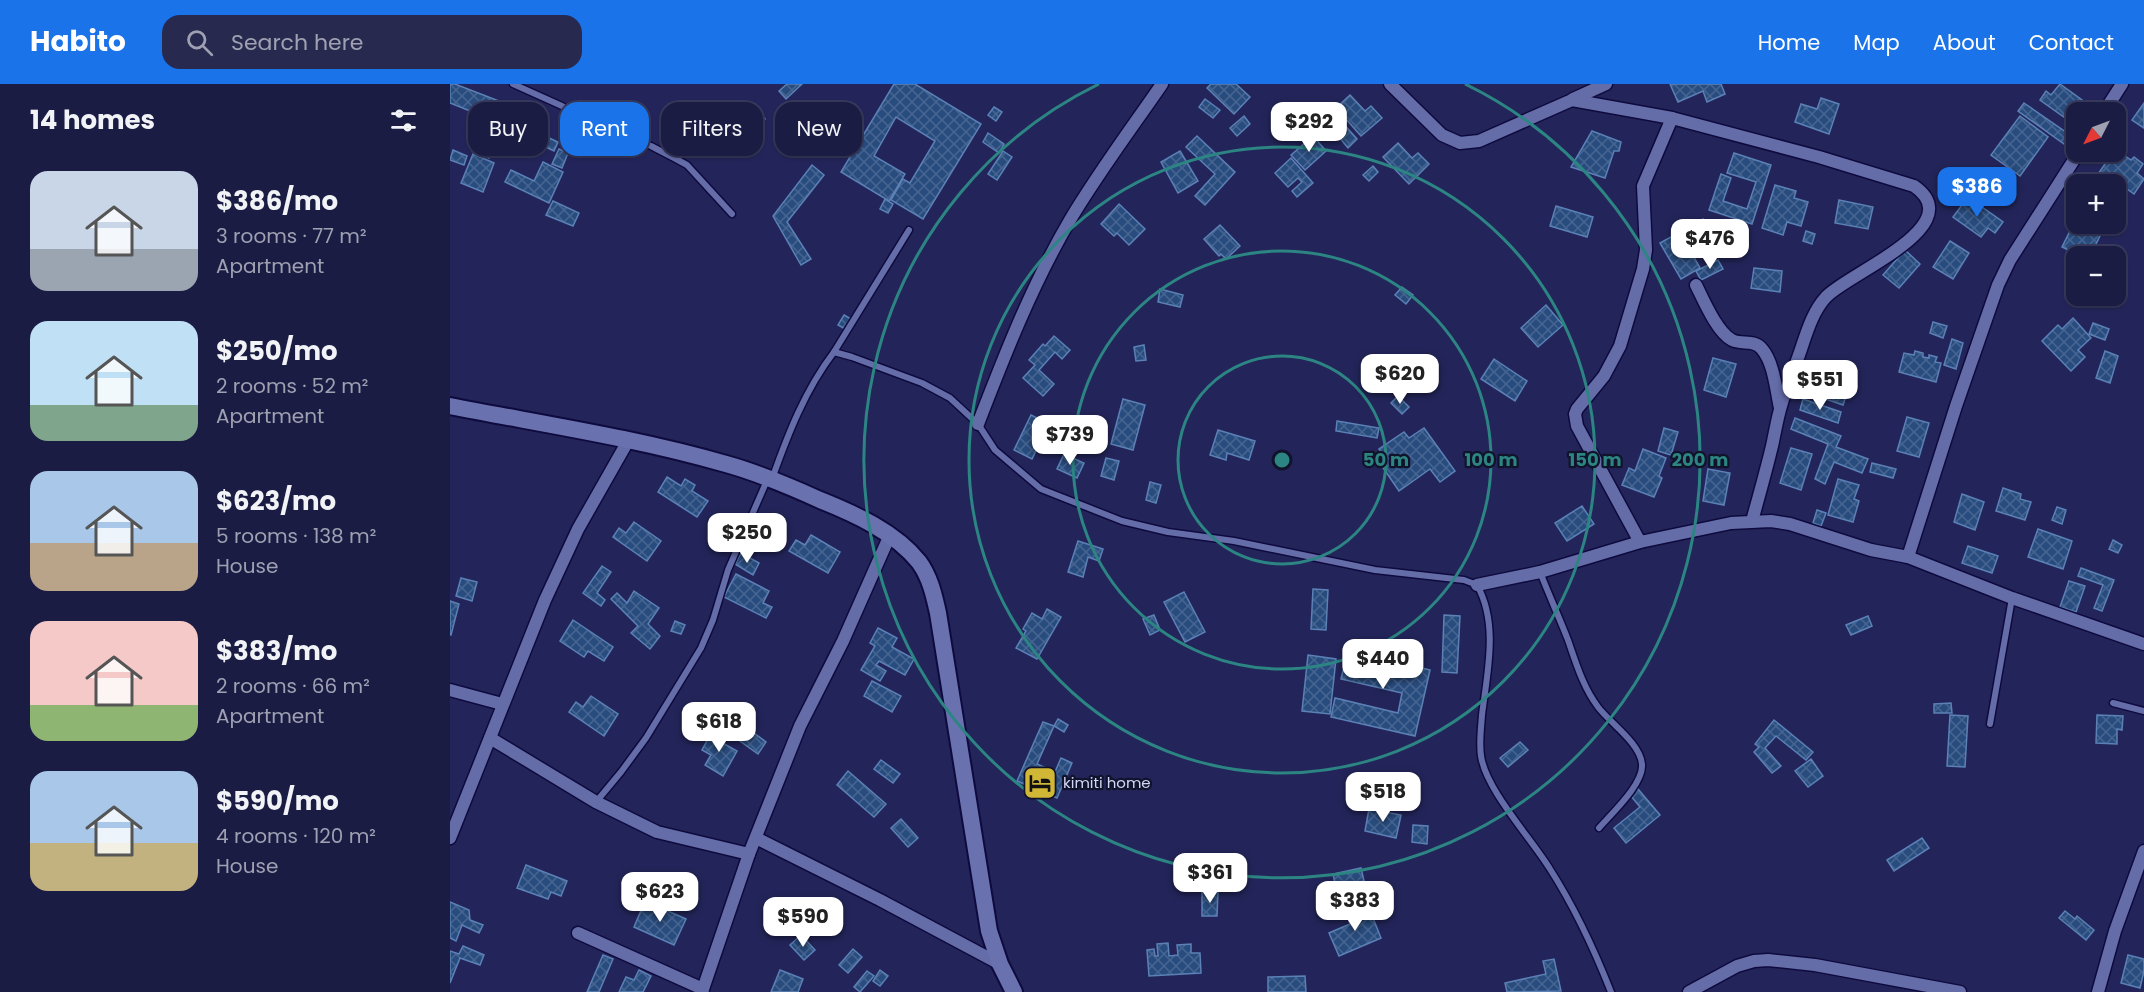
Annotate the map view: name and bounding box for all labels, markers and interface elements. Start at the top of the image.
search box [162,15,582,69]
text: Habito [30,22,126,61]
icon: search [183,26,216,59]
text: Search here [231,27,363,58]
text: Home [1758,28,1820,57]
text: Map [1853,28,1900,57]
text: About [1933,28,1996,57]
text: Contact [2029,28,2114,57]
text: 14 homes [30,102,155,138]
chip: Buy [468,102,548,156]
chip: Rent [560,102,649,156]
chip: Filters [661,102,763,156]
chip: New [775,102,862,156]
pin: $292 [1273,102,1345,153]
north arrow [2066,102,2126,162]
map controls [2066,102,2126,306]
icon: filters [387,104,420,137]
text: $292 [1285,107,1333,135]
pin: $386 [1941,167,2013,218]
text: $386 [1952,172,2002,200]
button: + [2066,174,2126,234]
text: $386/mo [216,183,338,219]
icon: home [78,195,150,267]
pin: $476 [1674,219,1746,270]
text: 3 rooms · 77 m² [216,222,367,250]
text: $476 [1685,224,1735,252]
button: − [2066,246,2126,306]
text: Apartment [216,252,324,280]
text: $250/mo [216,333,338,369]
icon: home [78,345,150,417]
pin: $620 [1364,354,1436,405]
text: $620 [1375,359,1425,387]
pin: $551 [1784,360,1856,411]
text: $551 [1797,365,1843,393]
text: 2 rooms · 52 m² [216,372,368,400]
text: Apartment [216,402,324,430]
pin: $739 [1034,415,1106,466]
text: $739 [1046,420,1094,448]
text: 50 m [1363,447,1409,472]
text: 100 m [1464,447,1518,472]
text: 150 m [1568,447,1622,472]
text: 200 m [1672,447,1728,472]
centre of rings [1272,450,1292,470]
text: $623/mo [216,483,336,519]
icon: home [78,495,150,567]
pin: $250 [711,513,783,564]
text: $250 [722,518,772,546]
text: 5 rooms · 138 m² [216,522,376,550]
text: House [216,552,278,580]
text: $383/mo [216,633,337,669]
pin: $440 [1347,639,1419,690]
text: $440 [1356,644,1410,672]
icon: home [78,645,150,717]
text: 2 rooms · 66 m² [216,672,370,700]
text: Apartment [216,702,324,730]
pin: $618 [683,702,755,753]
text: $618 [696,707,742,735]
hotel icon: kimiti home [1022,765,1058,801]
place label: kimiti home [1063,772,1151,793]
pin: $518 [1347,772,1419,823]
text: $518 [1360,777,1406,805]
text: $590/mo [216,783,339,819]
icon: home [78,795,150,867]
text: 4 rooms · 120 m² [216,822,376,850]
text: House [216,852,278,880]
pin: $361 [1174,853,1246,904]
text: $361 [1187,858,1233,886]
pin: $623 [624,872,696,923]
text: $623 [635,877,685,905]
pin: $383 [1319,881,1391,932]
text: $383 [1330,886,1380,914]
pin: $590 [767,897,839,948]
text: $590 [777,902,829,930]

